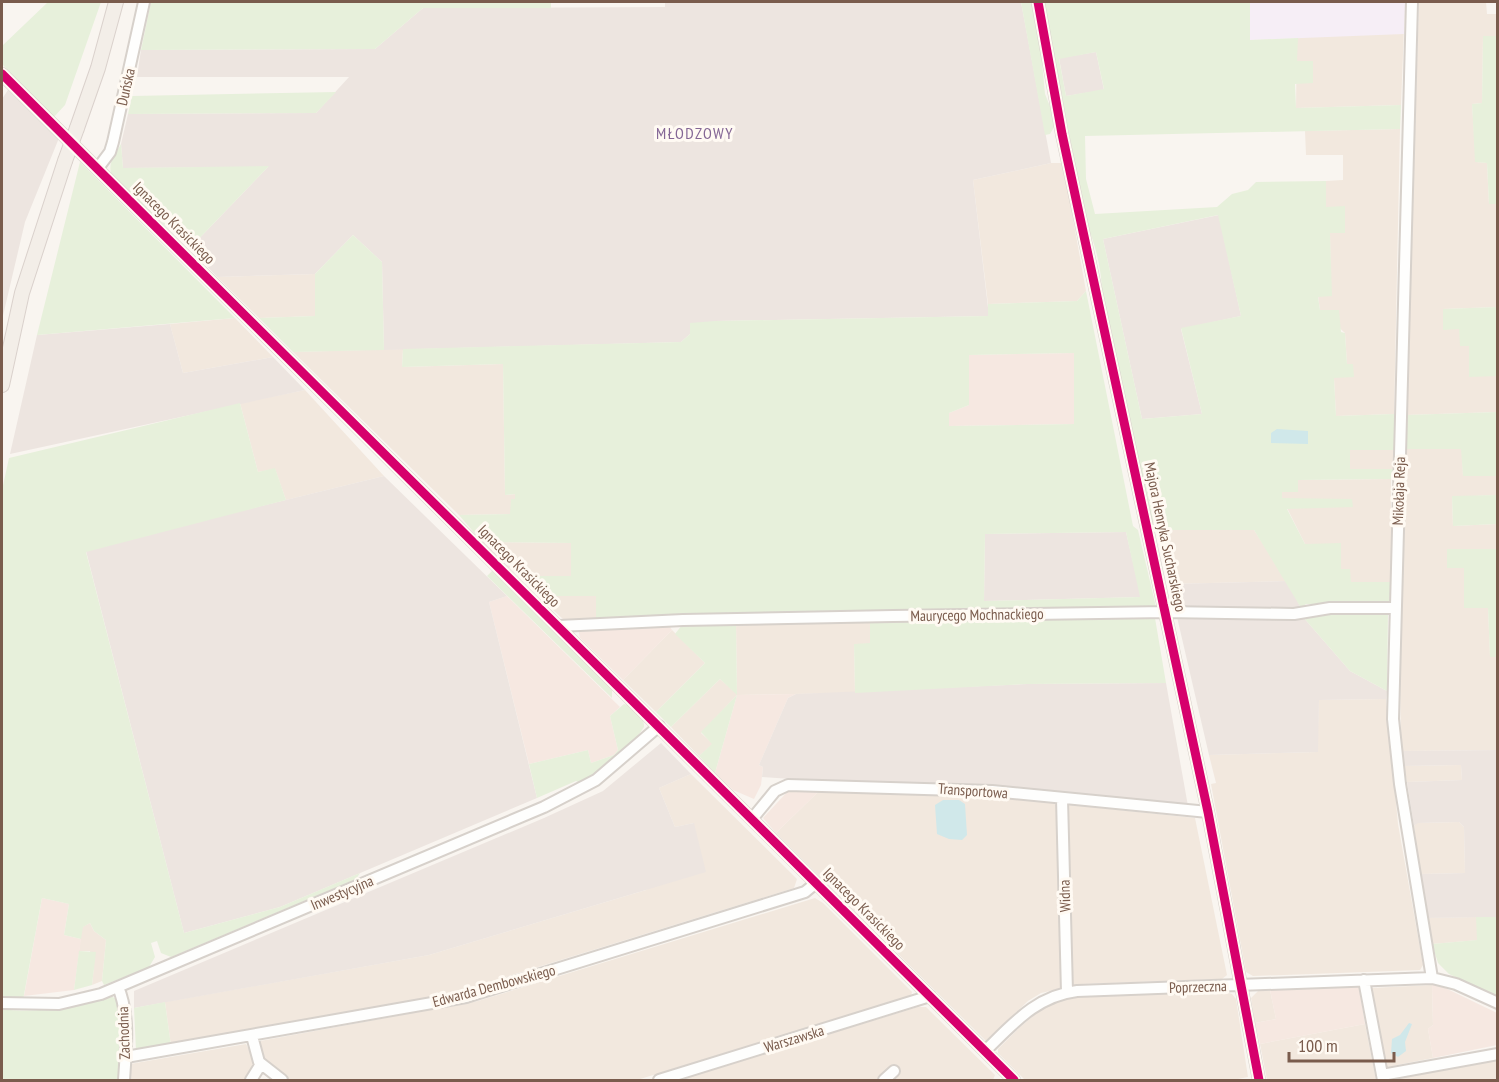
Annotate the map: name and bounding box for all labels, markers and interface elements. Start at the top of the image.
street label: Duńska [112,66,139,107]
district label: MŁODZOWY [656,123,734,143]
street label: Ignacego Krasickiego [129,177,220,268]
street label: Mikołaja Reja [1388,456,1409,526]
street label: Majora Henryka Sucharskiego [1140,460,1191,613]
street label: Ignacego Krasickiego [474,520,565,611]
street label: Maurycego Mochnackiego [910,604,1044,625]
street label: Transportowa [938,779,1009,802]
street label: Ignacego Krasickiego [819,863,910,954]
street label: Inwestycyjna [308,871,376,914]
street label: Widna [1054,879,1075,913]
street label: Edwarda Dembowskiego [430,960,557,1011]
street label: Poprzeczna [1169,976,1227,997]
street label: Zachodnia [113,1006,134,1060]
street label: Warszawska [761,1020,826,1057]
scale bar [1289,1025,1394,1063]
text: 100 m [1298,1034,1338,1057]

